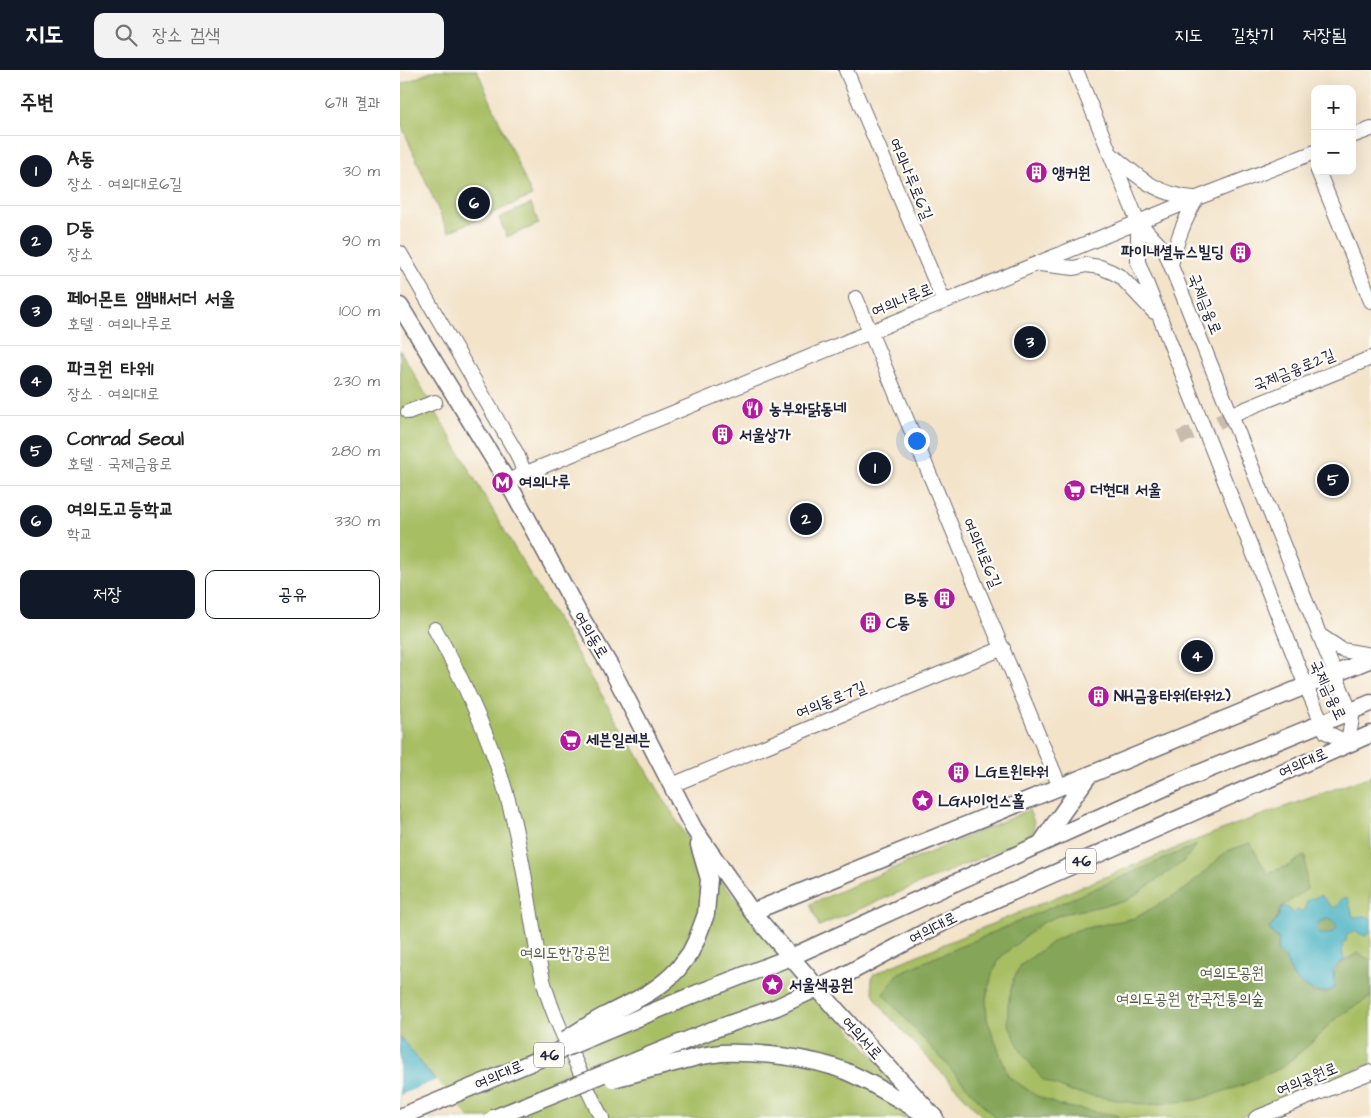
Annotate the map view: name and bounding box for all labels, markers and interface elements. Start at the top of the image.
search box [94,13,444,58]
text: 지도 [25,18,64,52]
icon: search [112,21,140,49]
text: 장소 검색 [152,22,220,49]
text: 지도 [1174,23,1203,48]
text: 길찾기 [1231,23,1275,48]
text: 저장됨 [1303,23,1346,48]
map controls [1311,85,1356,175]
button: + [1311,85,1356,130]
text: 주변 [20,88,54,117]
text: 6개 결과 [325,92,380,114]
button: − [1311,130,1356,175]
street label: 여의나루로6길 [884,135,938,224]
text: A동 [67,146,94,173]
text: 1 [35,160,37,182]
text: 30 m [343,160,380,182]
building icon: 앵커원 [1024,161,1048,185]
place label: 앵커원 [1052,162,1091,184]
text: 장소 · 여의대로6길 [67,173,182,195]
pin: 6 [458,184,490,222]
text: D동 [67,216,95,243]
text: 2 [31,230,41,252]
text: 90 m [342,230,380,252]
building icon: 파이내셜뉴스빌딩 [1228,240,1252,264]
place label: 파이내셜뉴스빌딩 [1121,241,1224,263]
text: 장소 [67,243,93,265]
street label: 국제금융로 [1183,270,1227,338]
street label: 여의나루로 [868,278,936,322]
text: 페어몬트 앰배서더 서울 [67,286,235,313]
text: 3 [32,300,40,322]
text: 100 m [339,300,380,322]
text: 호텔 · 여의나루로 [67,313,172,335]
pin: 3 [1014,323,1046,361]
street label: 국제금융로2길 [1250,344,1338,396]
text: 파크원 타워1 [67,356,153,383]
text: 4 [31,370,41,392]
text: 230 m [334,370,380,392]
text: 장소 · 여의대로 [67,383,159,405]
restaurant icon: 농부와닭동네 [741,397,765,421]
place label: 농부와닭동네 [769,398,846,420]
building icon: 서울상가 [711,423,735,447]
place label: 서울상가 [739,424,791,446]
text: Conrad Seoul [67,426,184,453]
your location [904,428,930,454]
text: 5 [30,440,42,462]
text: 280 m [332,440,380,462]
pin: 1 [859,449,891,487]
text: 호텔 · 국제금융로 [67,453,172,475]
pin: 5 [1317,461,1349,499]
metro station icon: 여의나루 [491,470,515,494]
place label: 여의나루 [519,471,571,493]
supermarket icon: 더현대 서울 [1062,478,1086,502]
place label: 더현대 서울 [1090,479,1161,501]
text: 여의도고등학교 [67,496,174,523]
pin: 2 [790,500,822,538]
text: 6 [31,510,41,532]
text: 330 m [335,510,380,532]
street label: 여의대로6길 [957,514,1007,592]
text: 학교 [67,523,93,545]
button: 저장 [20,570,195,619]
button: 공유 [205,570,380,619]
building icon: B동 [933,587,957,611]
place label: B동 [905,588,929,610]
street label: 여의동로 [568,607,614,663]
building icon: C동 [858,611,882,635]
place label: C동 [886,612,910,634]
pin: 4 [1181,637,1213,675]
street label: 국제금융로 [1304,656,1352,724]
street label: 여의동로7길 [792,676,870,724]
building icon: NH금융타워(타워2) [1086,684,1110,708]
place label: NH금융타워(타워2) [1114,685,1231,707]
supermarket icon: 세븐일레븐 [558,728,582,752]
place label: 세븐일레븐 [586,729,651,751]
street label: 여의대로 [1275,742,1331,784]
building icon: LG트윈타워 [947,760,971,784]
place label: LG트윈타워 [975,761,1049,783]
place icon: LG사이언스홀 [910,789,934,813]
place label: LG사이언스홀 [938,790,1025,812]
road number: 46 [1066,848,1096,874]
street label: 여의대로 [905,907,961,949]
park label: 여의도한강공원 [520,942,610,964]
park label: 여의도공원 [1200,962,1264,984]
place icon: 서울색공원 [761,973,785,997]
place label: 서울색공원 [789,974,854,996]
park label: 여의도공원 한국전통의숲 [1116,988,1264,1010]
street label: 여의서로 [837,1012,887,1064]
road number: 46 [534,1042,564,1068]
street label: 여의대로 [471,1055,527,1095]
street label: 여의공원로 [1273,1057,1341,1101]

